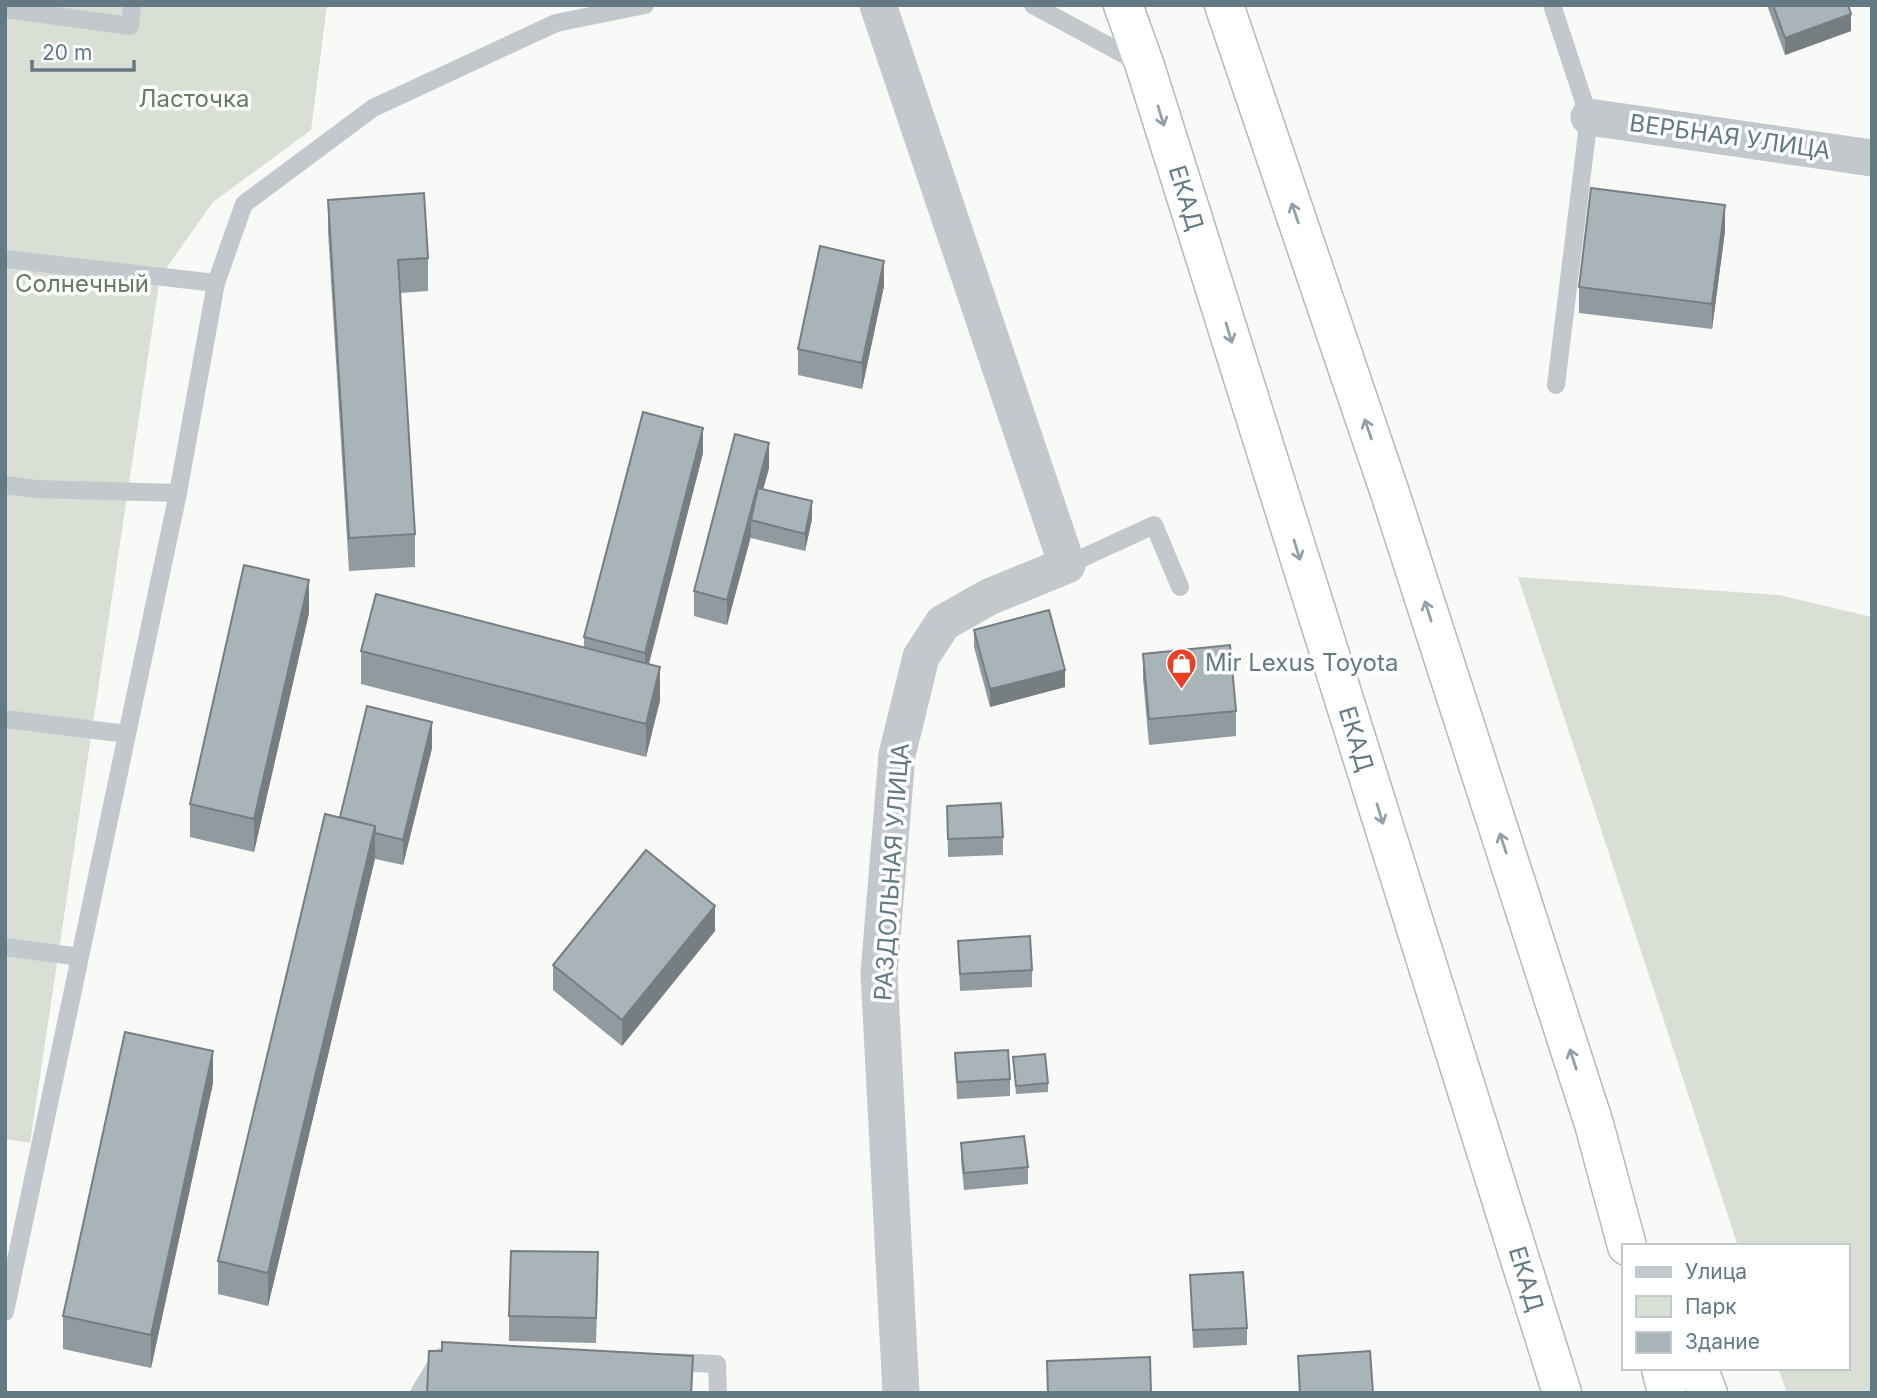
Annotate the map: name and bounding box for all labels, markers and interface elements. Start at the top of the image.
scale bar [32,28,133,72]
text: 20 m [42,40,92,65]
park label: Ласточка [139,84,249,113]
one-way arrow [1155,105,1168,127]
street label: ВЕРБНАЯ УЛИЦА [1628,108,1832,165]
street label: ЕКАД [1163,162,1210,234]
one-way arrow [1288,203,1300,225]
park label: Солнечный [15,269,149,298]
one-way arrow [1223,322,1236,344]
one-way arrow [1361,418,1373,440]
one-way arrow [1292,539,1305,561]
one-way arrow [1421,600,1434,622]
shop icon: Mir Lexus Toyota [1165,646,1199,690]
place label: Mir Lexus Toyota [1205,648,1398,677]
street label: ЕКАД [1333,703,1380,775]
street label: РАЗДОЛЬНАЯ УЛИЦА [868,742,915,1002]
one-way arrow [1374,803,1387,825]
one-way arrow [1496,832,1509,854]
one-way arrow [1566,1049,1578,1071]
street label: ЕКАД [1503,1243,1550,1315]
legend [1622,1244,1849,1370]
text: Улица [1685,1259,1747,1284]
text: Парк [1685,1294,1737,1319]
text: Здание [1685,1329,1760,1354]

